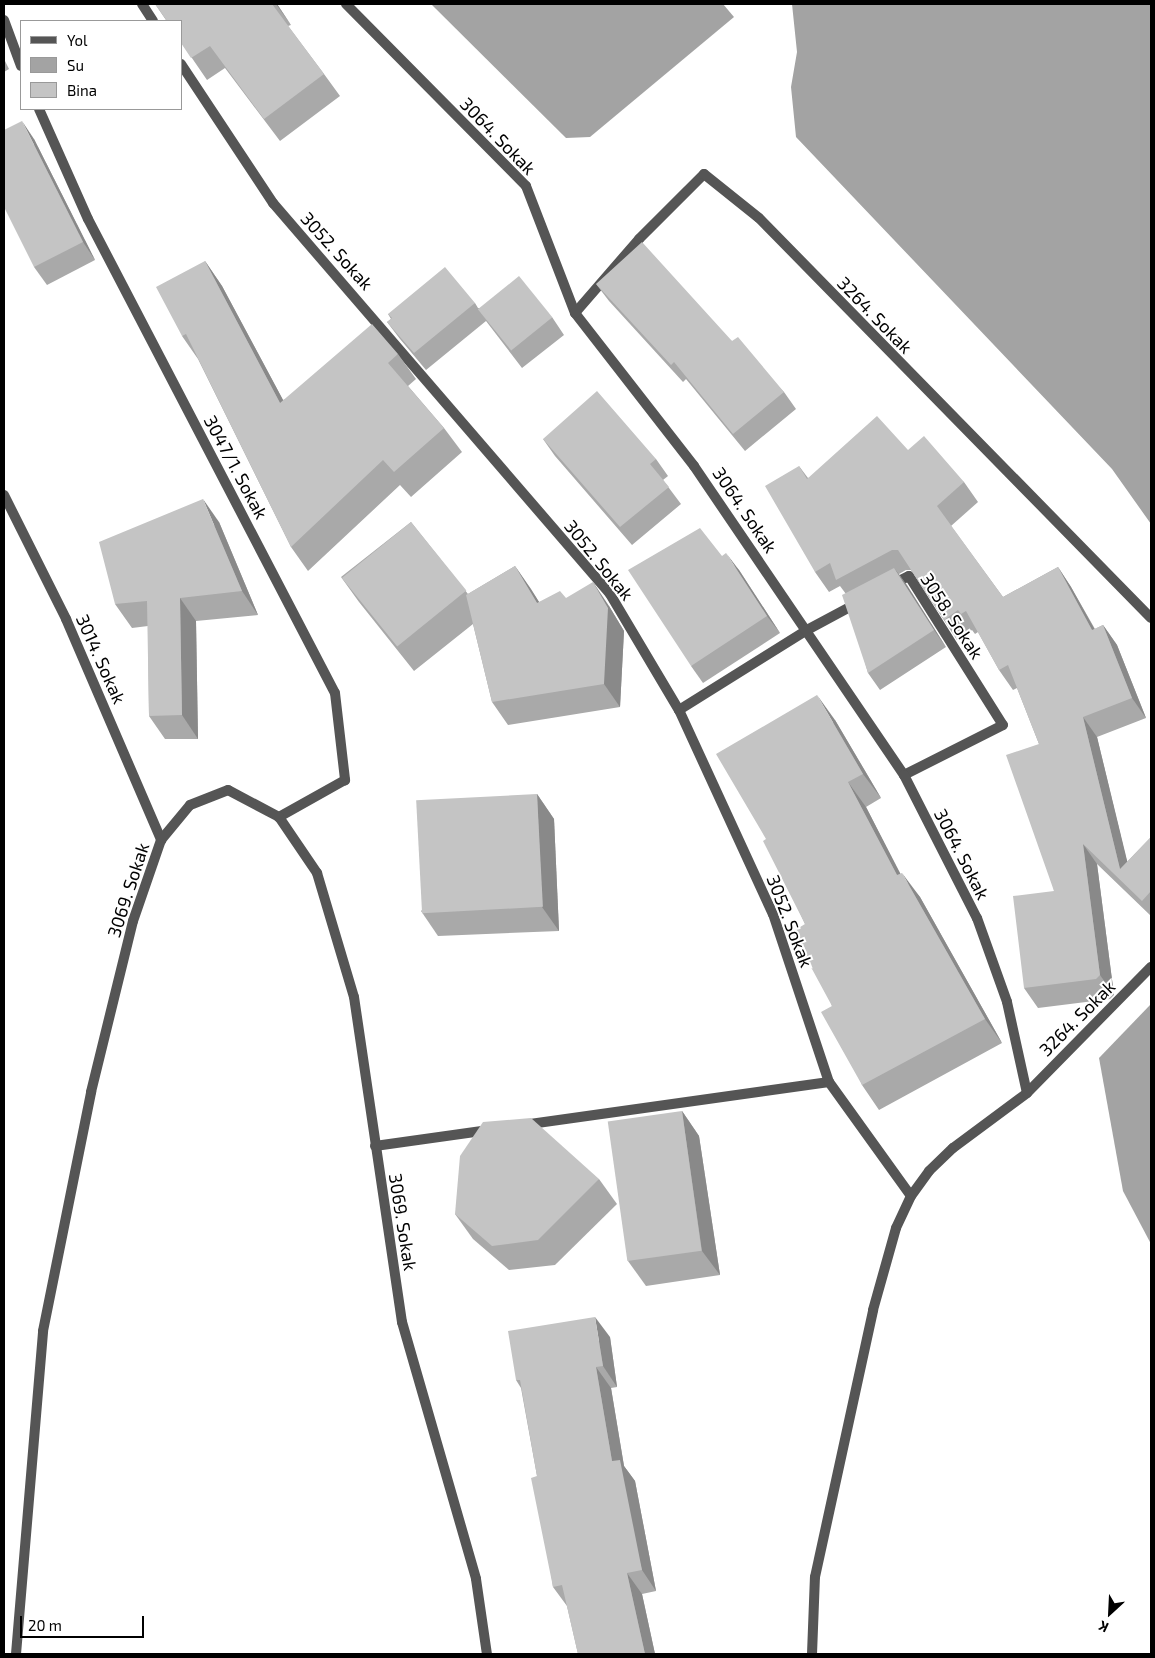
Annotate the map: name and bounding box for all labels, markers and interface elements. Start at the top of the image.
legend [20,20,182,110]
text: Yol [67,31,88,49]
text: Su [67,56,84,74]
text: Bina [67,81,97,99]
street label: 3064. Sokak [456,93,540,179]
street label: 3052. Sokak [296,208,378,294]
street label: 3264. Sokak [833,272,917,358]
street label: 3047/1. Sokak [200,411,272,523]
street label: 3064. Sokak [708,463,782,557]
street label: 3052. Sokak [560,515,638,605]
street label: 3058. Sokak [916,569,988,663]
street label: 3014. Sokak [72,611,130,707]
street label: 3064. Sokak [930,805,994,903]
street label: 3069. Sokak [103,840,153,940]
street label: 3052. Sokak [762,872,818,970]
street label: 3264. Sokak [1035,976,1119,1060]
street label: 3069. Sokak [385,1172,421,1272]
north arrow [1085,1588,1135,1638]
scale bar [22,1606,146,1638]
text: 20 m [28,1616,62,1634]
text: K [1096,1617,1111,1637]

